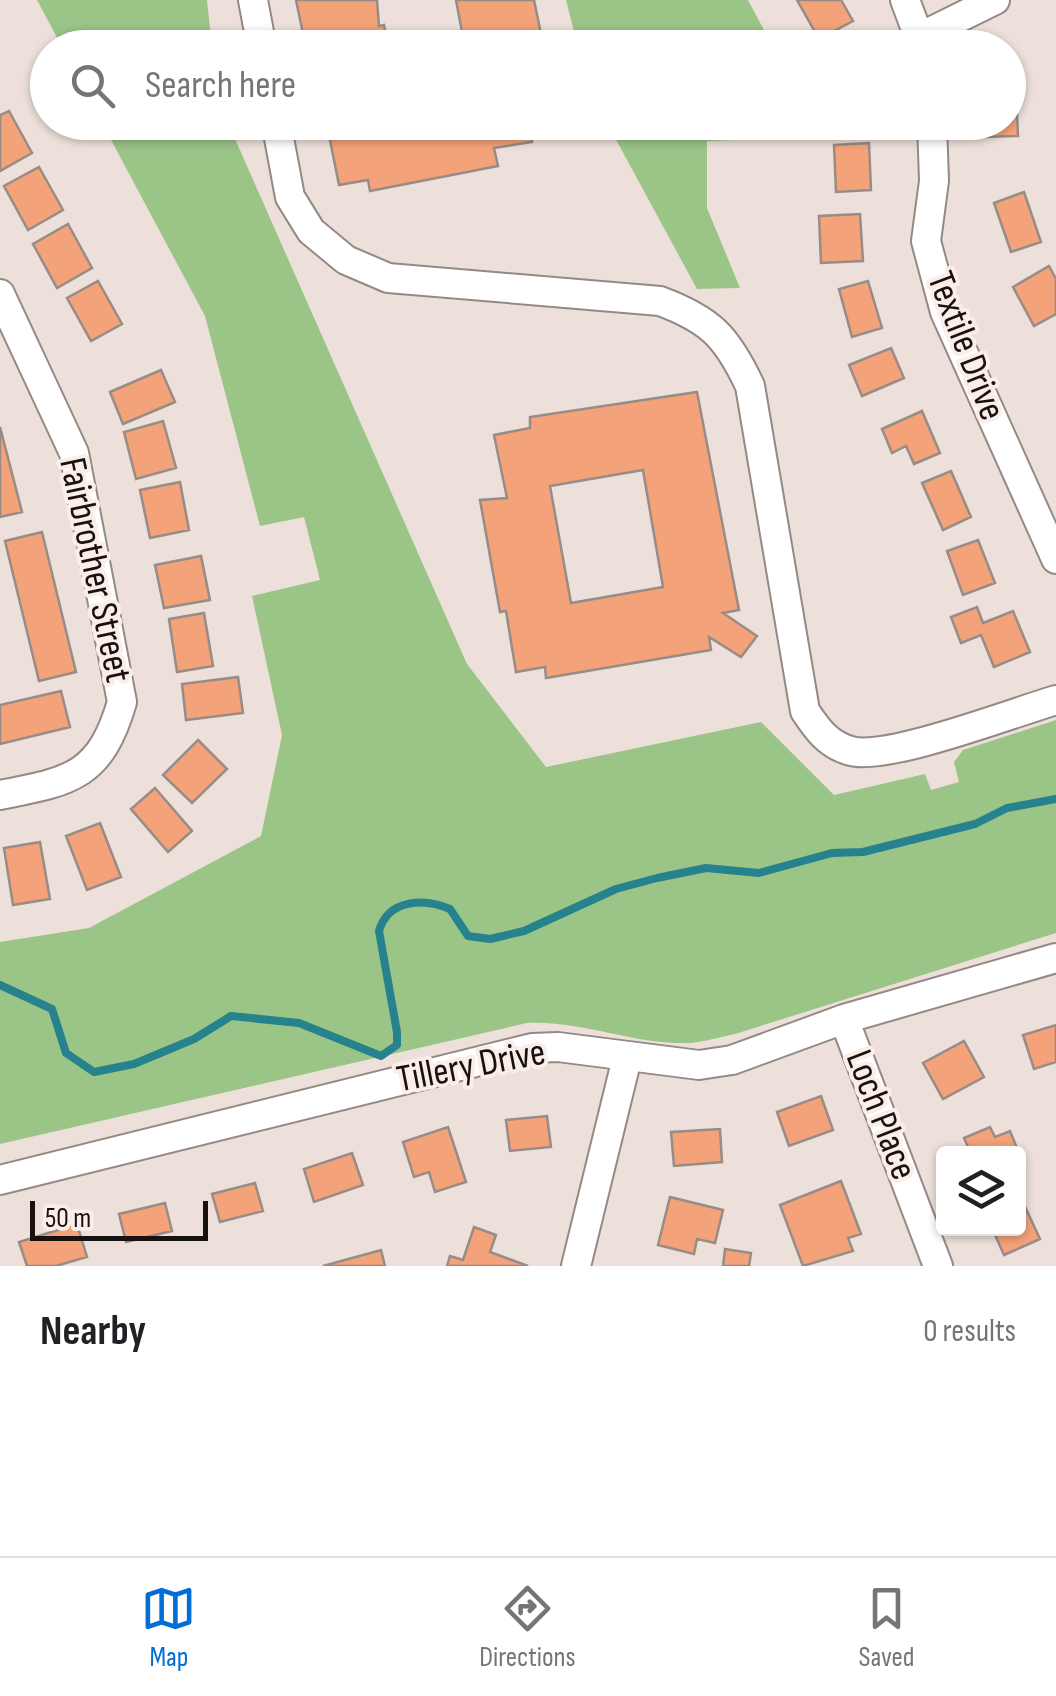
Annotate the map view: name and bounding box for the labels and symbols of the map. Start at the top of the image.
street label: Textile Drive [917,265,1015,427]
street label: Fairbrother Street [49,454,141,686]
street label: Tillery Drive [393,1030,549,1102]
street label: Loch Place [836,1044,926,1186]
scale bar [30,1196,208,1240]

